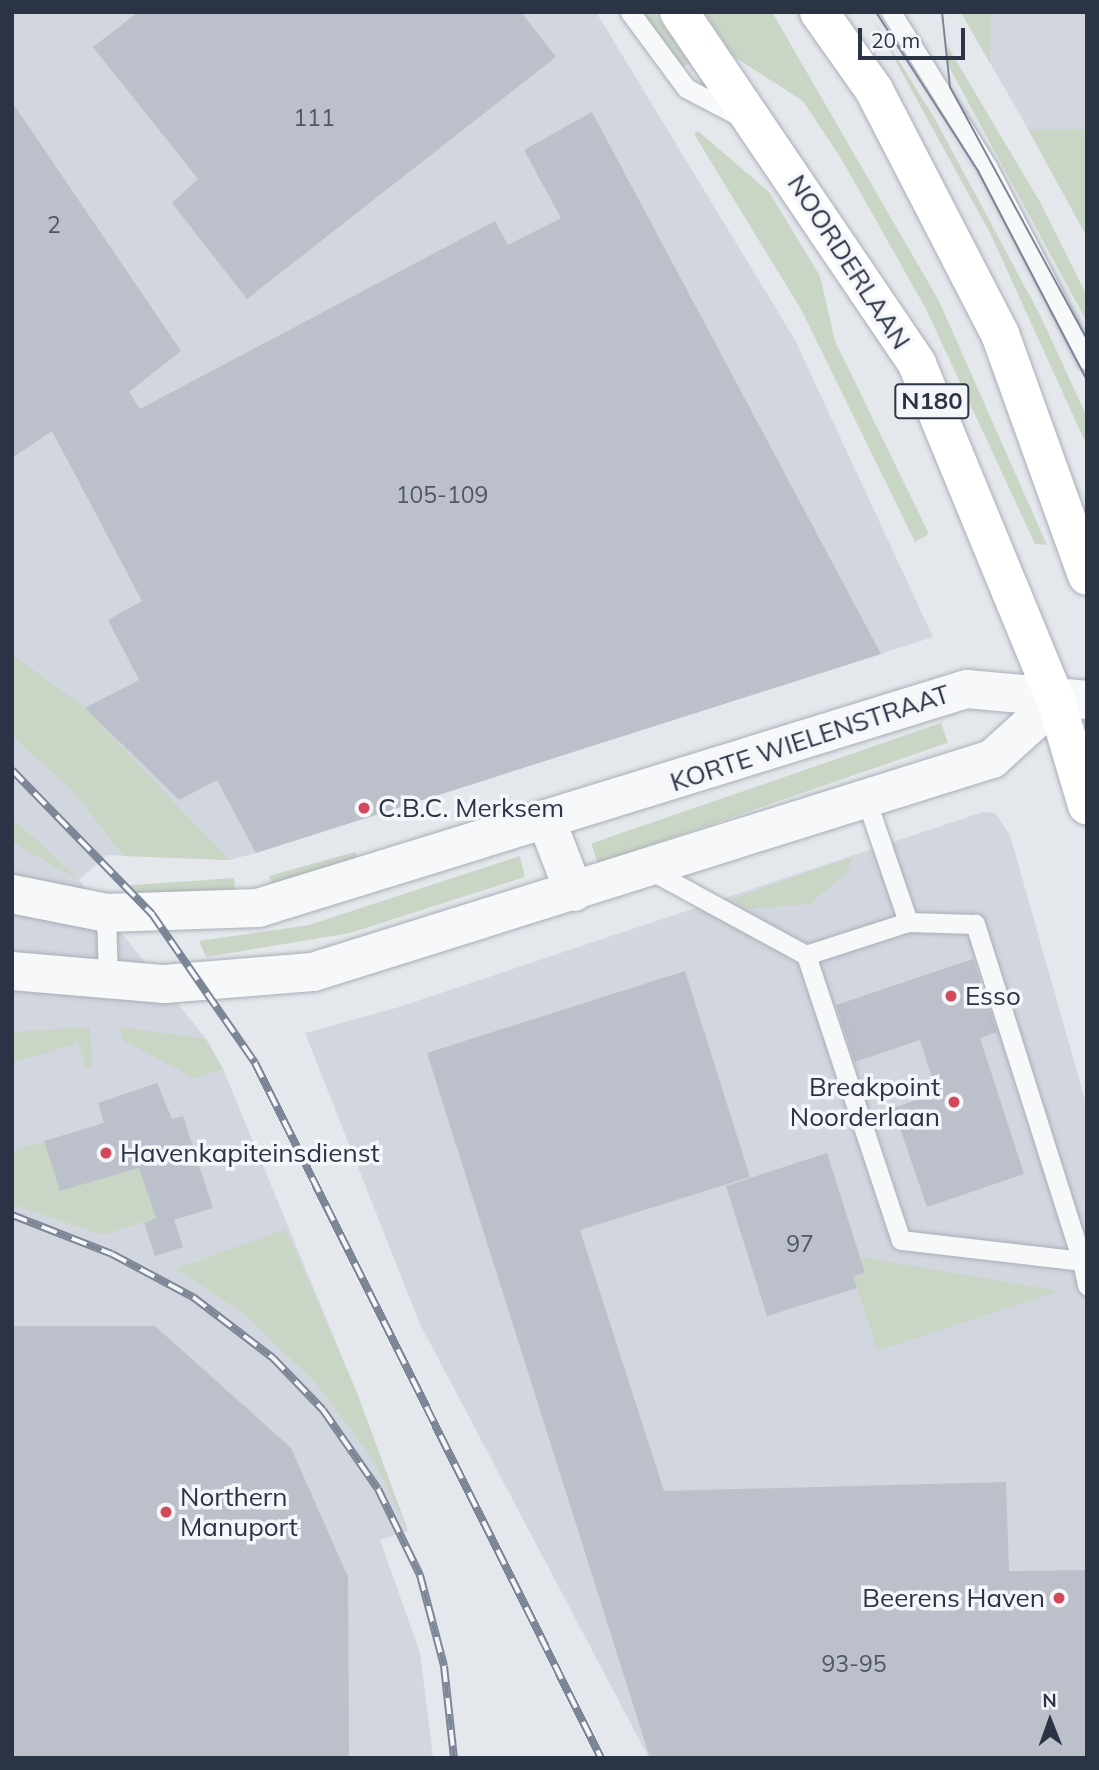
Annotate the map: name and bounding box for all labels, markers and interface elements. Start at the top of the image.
scale bar [861,14,968,58]
text: 20 m [871,27,920,53]
house number: 111 [293,104,335,132]
street label: NOORDERLAAN [781,169,917,355]
house number: 2 [47,211,61,239]
road number: N180 [894,380,970,422]
house number: 105-109 [396,481,488,509]
street label: KORTE WIELENSTRAAT [666,678,954,798]
place label: C.B.C. Merksem [378,792,564,824]
marker: C.B.C. Merksem [356,800,372,816]
place label: Esso [965,980,1021,1012]
marker: Esso [943,988,959,1004]
place label: Breakpoint Noorderlaan [790,1071,940,1132]
marker: Breakpoint Noorderlaan [946,1094,962,1110]
place label: Havenkapiteinsdienst [120,1137,379,1169]
marker: Havenkapiteinsdienst [98,1145,114,1161]
house number: 97 [786,1230,814,1258]
place label: Northern Manuport [180,1481,298,1542]
marker: Northern Manuport [158,1504,174,1520]
place label: Beerens Haven [862,1582,1045,1614]
marker: Beerens Haven [1051,1590,1067,1606]
house number: 93-95 [821,1650,887,1678]
north arrow [1015,1686,1085,1756]
text: N [1042,1688,1057,1712]

